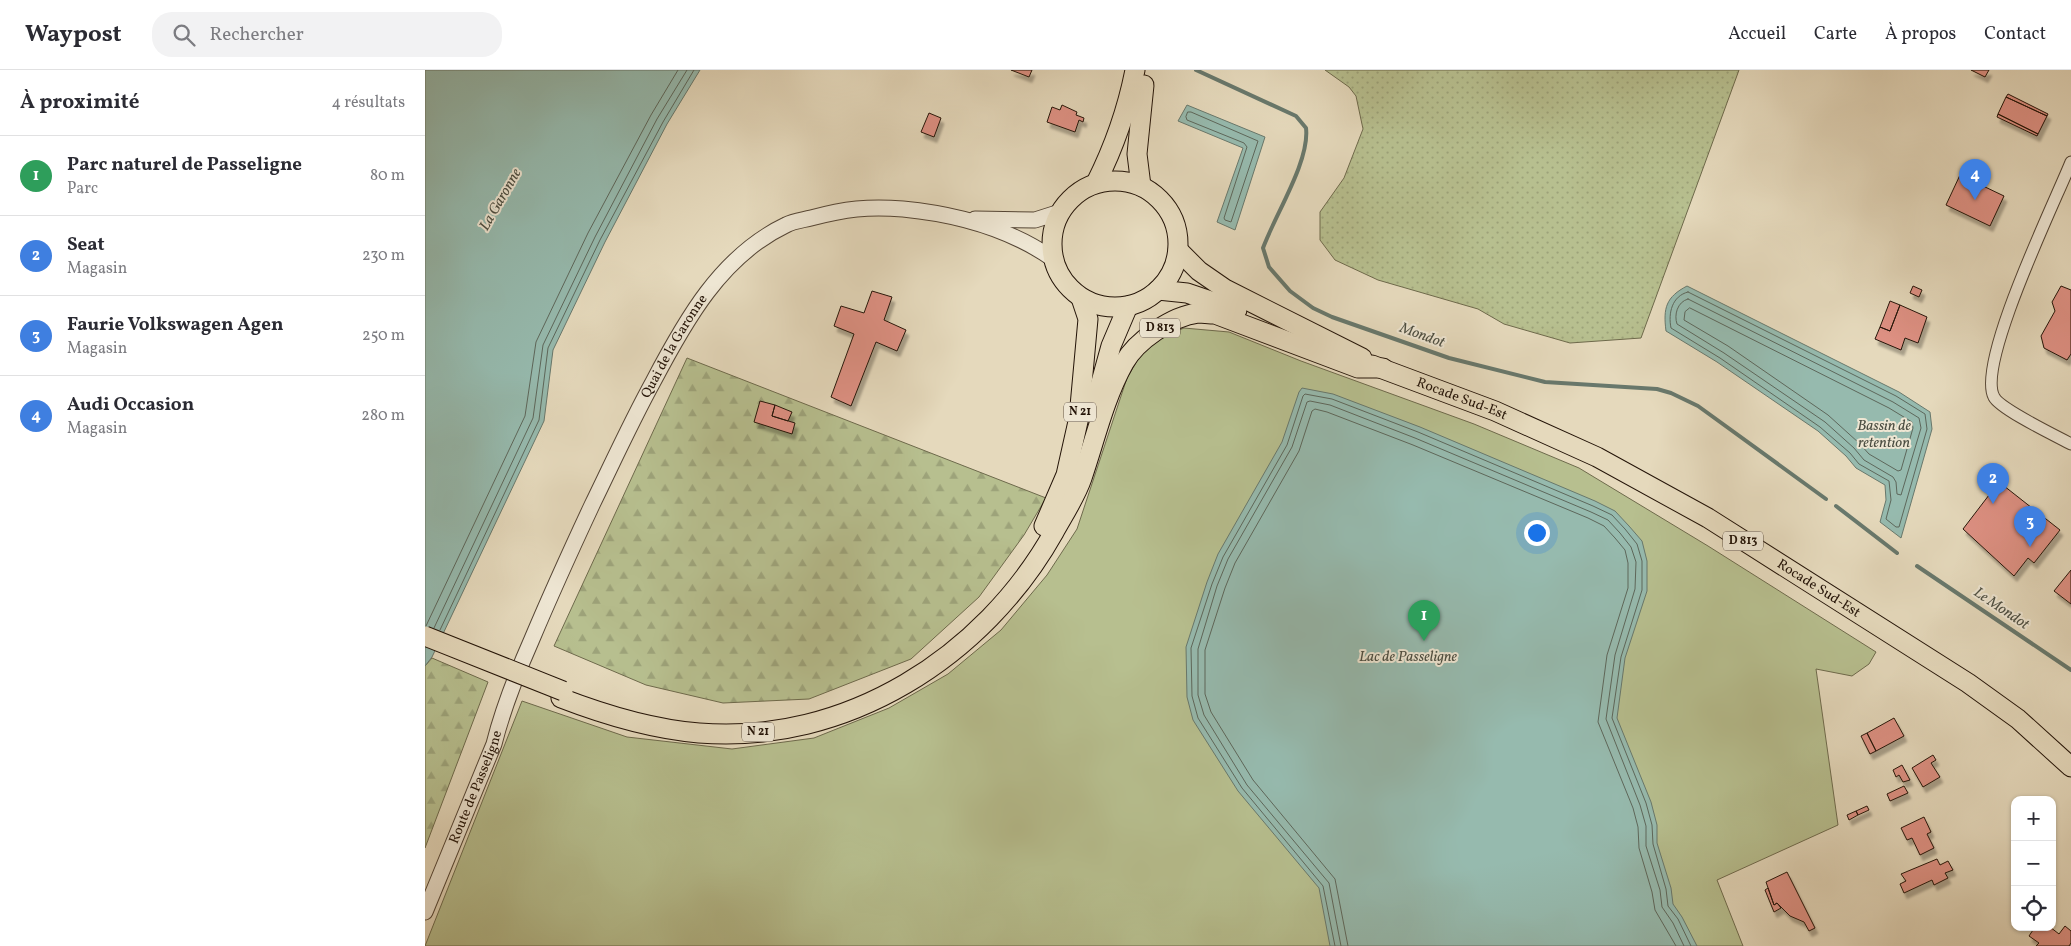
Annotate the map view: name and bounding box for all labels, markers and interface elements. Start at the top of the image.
search box [152,12,502,57]
text: Waypost [25,18,122,52]
icon: search [170,21,198,49]
text: Rechercher [210,22,304,48]
text: Accueil [1728,22,1786,47]
text: Carte [1814,22,1857,47]
text: À propos [1885,22,1956,47]
text: Contact [1984,22,2046,47]
text: À proximité [20,88,139,117]
text: 4 résultats [331,92,405,114]
text: Parc naturel de Passeligne [67,152,302,178]
pin: 4 [1959,159,1991,200]
text: 1 [33,165,39,187]
text: 80 m [370,165,405,187]
water label: La Garonne [475,165,527,235]
text: Parc [67,178,98,200]
text: Seat [67,232,105,258]
text: 2 [32,245,40,267]
text: 230 m [362,245,405,267]
text: Magasin [67,258,127,280]
street label: Quai de la Garonne [636,290,712,402]
text: Faurie Volkswagen Agen [67,312,284,338]
road number: D 813 [1140,318,1180,338]
water label: Mondot [1396,318,1448,354]
text: 3 [32,325,40,347]
text: 250 m [362,325,405,347]
text: Magasin [67,338,127,360]
street label: Rocade Sud-Est [1414,373,1510,425]
text: Audi Occasion [67,392,194,418]
road number: N 21 [1064,402,1096,422]
text: 4 [31,405,41,427]
text: 280 m [361,405,405,427]
water label: Bassin de retention [1857,416,1911,454]
text: Magasin [67,418,127,440]
pin: 2 [1977,463,2009,504]
pin: 3 [2014,506,2046,547]
your location [1524,520,1550,546]
road number: D 813 [1723,532,1763,551]
street label: Rocade Sud-Est [1773,555,1864,622]
water label: Le Mondot [1969,583,2034,636]
pin: 1 [1408,600,1440,641]
water label: Lac de Passeligne [1359,647,1458,668]
road number: N 21 [742,722,774,742]
street label: Route de Passeligne [445,728,507,847]
map controls [2011,796,2056,931]
button: + [2011,796,2056,841]
button: − [2011,841,2056,886]
button: locate [2011,886,2056,931]

